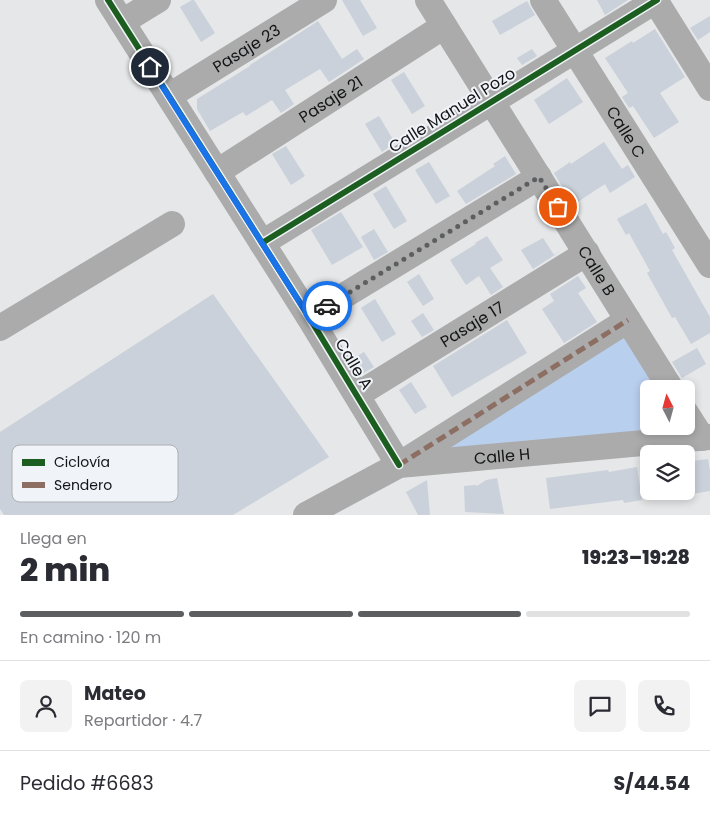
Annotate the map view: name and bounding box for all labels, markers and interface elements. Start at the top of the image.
street label: Pasaje 23 [208,18,285,78]
pin [129,46,171,88]
icon: home [136,53,164,81]
street label: Calle Manuel Pozo [384,62,520,158]
street label: Pasaje 21 [294,70,367,128]
street label: Calle C [601,101,651,162]
pin [537,186,579,228]
icon: bag [544,193,572,221]
street label: Calle B [573,241,621,300]
courier [302,281,352,331]
icon: car [313,292,341,320]
street label: Pasaje 17 [435,295,508,353]
street label: Calle A [330,334,378,394]
north arrow [640,380,695,435]
map controls [640,380,695,500]
street label: Calle H [473,442,531,470]
legend [12,445,178,502]
button: layers [640,445,695,500]
text: Ciclovía [54,452,110,472]
text: Sendero [54,475,112,495]
text: Llega en [20,527,87,550]
text: 19:23–19:28 [582,544,690,571]
text: 2 min [20,547,110,592]
text: En camino · 120 m [20,626,161,649]
button: person [20,680,72,732]
text: Mateo [84,680,146,707]
button: chat [574,680,626,732]
button: phone [638,680,690,732]
text: Repartidor · 4.7 [84,709,202,732]
text: Pedido #6683 [20,770,154,797]
text: S/44.54 [613,770,690,797]

